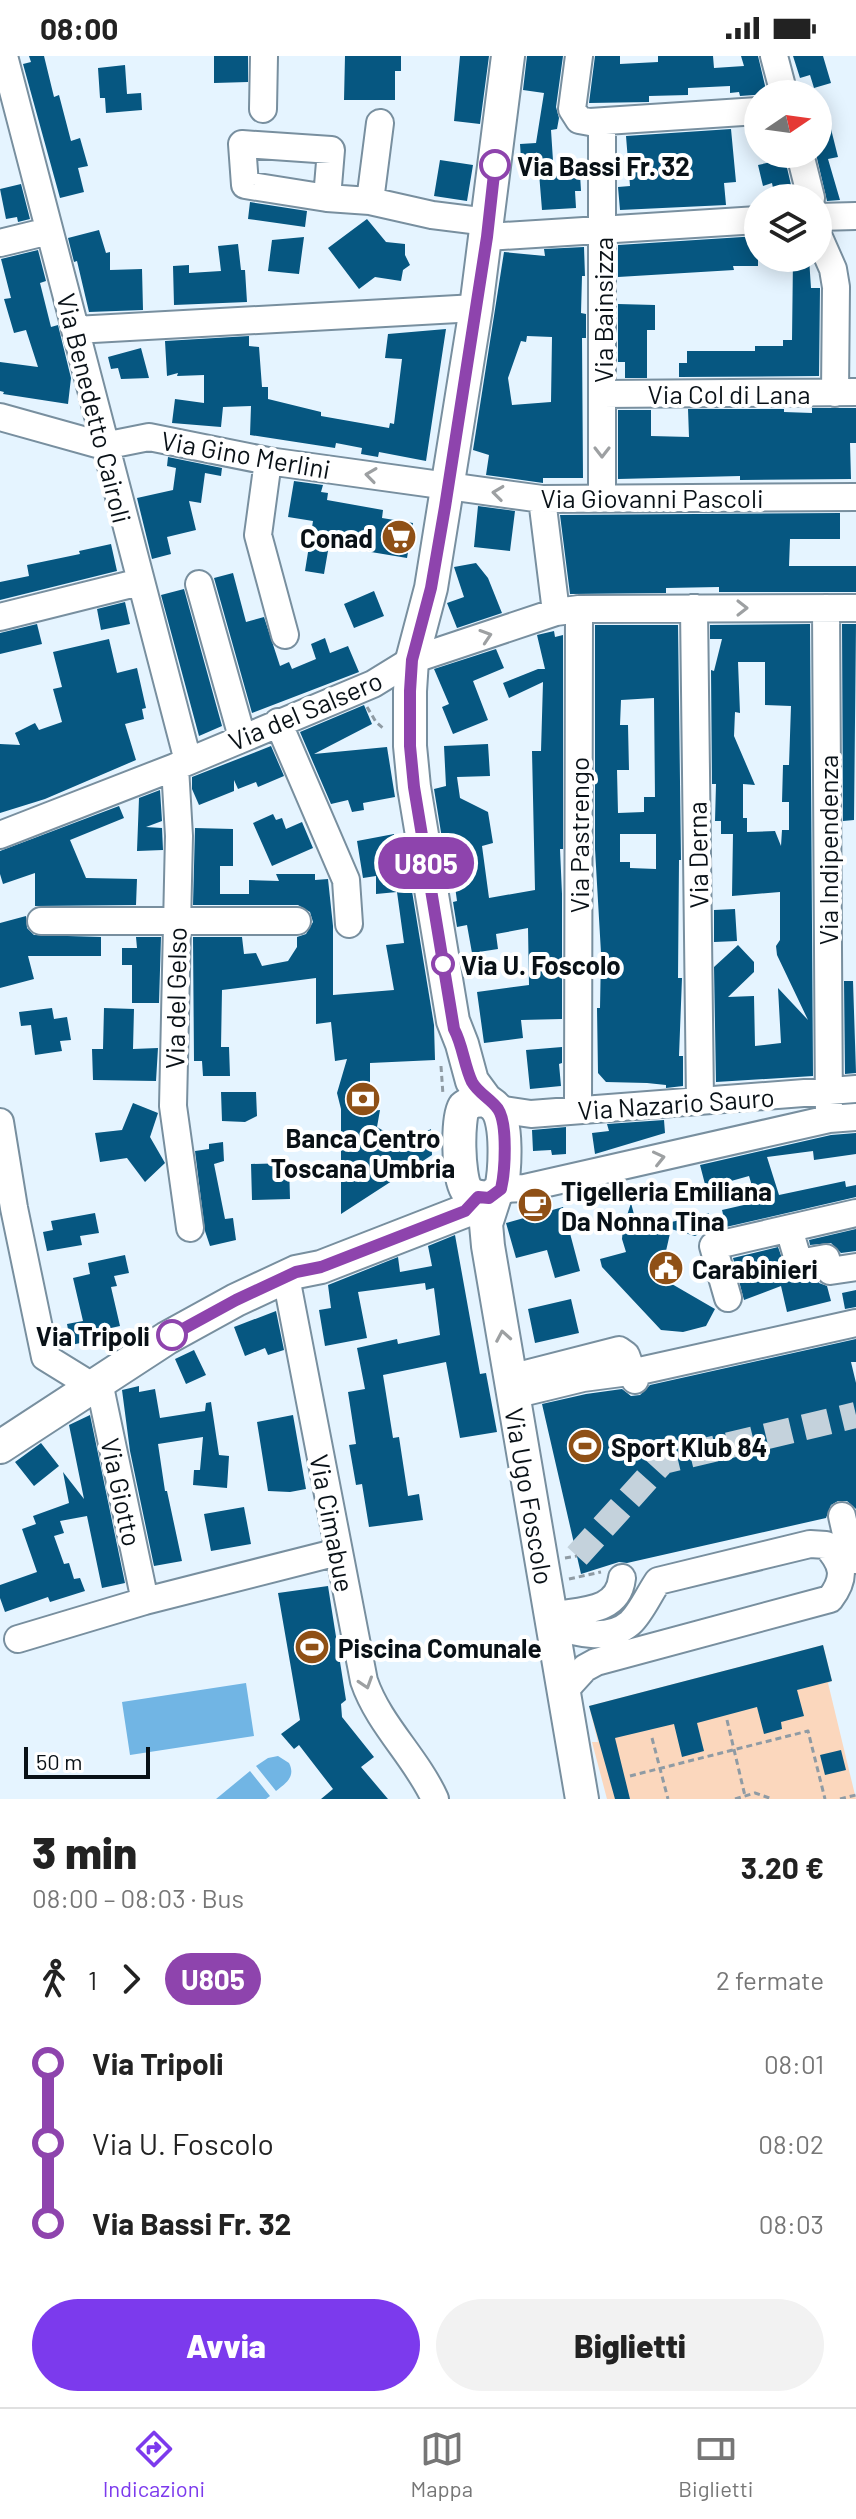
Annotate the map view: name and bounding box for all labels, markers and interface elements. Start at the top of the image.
text: 08:00 [40,10,118,46]
north arrow [744,80,832,168]
map controls [744,80,832,272]
marker: Via Bassi Fr. 32 [480,150,510,180]
place label: Via Bassi Fr. 32 [517,150,690,181]
button: layers [744,184,832,272]
street label: Via Bainsizza [587,237,618,383]
street label: Via Benedetto Cairoli [51,290,139,526]
street label: Via Col di Lana [648,378,810,409]
street label: Via Gino Merlini [159,424,333,484]
one-way arrow [593,446,611,459]
one-way arrow [364,467,377,484]
street label: Via Giovanni Pascoli [540,482,764,513]
one-way arrow [491,485,505,502]
supermarket icon: Conad [380,518,418,556]
place label: Conad [300,522,373,553]
one-way arrow [736,599,749,617]
one-way arrow [479,629,493,645]
street label: Via del Salsero [223,664,387,756]
street label: Via Indipendenza [812,755,843,945]
street label: Via Pastrengo [563,757,594,913]
street label: Via Derna [681,801,713,909]
line badge: U805 [370,837,482,889]
text: U805 [394,846,458,880]
street label: Via del Gelso [158,927,192,1069]
place label: Via U. Foscolo [461,949,621,980]
marker: Via U. Foscolo [432,953,454,975]
bank icon: Banca Centro Toscana Umbria [344,1080,382,1118]
street label: Via Nazario Sauro [576,1081,776,1125]
place label: Banca Centro Toscana Umbria [271,1122,455,1183]
one-way arrow [652,1150,666,1167]
place label: Tigelleria Emiliana Da Nonna Tina [561,1175,772,1236]
cafe icon: Tigelleria Emiliana Da Nonna Tina [516,1186,554,1224]
public building icon: Carabinieri [647,1249,685,1287]
place label: Carabinieri [692,1253,818,1284]
place label: Via Tripoli [36,1320,150,1351]
marker: Via Tripoli [157,1320,187,1350]
one-way arrow [496,1329,513,1342]
street label: Via Ugo Foscolo [499,1405,561,1587]
sports icon: Sport Klub 84 [566,1427,604,1465]
place label: Sport Klub 84 [611,1431,767,1462]
street label: Via Giotto [95,1435,149,1549]
street label: Via Cimabue [304,1452,362,1594]
sports icon: Piscina Comunale [293,1628,331,1666]
place label: Piscina Comunale [338,1632,542,1663]
one-way arrow [357,1676,373,1689]
scale bar [24,1743,150,1779]
text: 50 m [36,1748,82,1774]
text: 3 min [32,1825,137,1878]
text: 3.20 € [741,1849,824,1885]
text: 08:00 – 08:03 · Bus [32,1882,244,1913]
icon: walk [32,1957,76,2001]
icon: forward [109,1957,153,2001]
text: U805 [181,1962,245,1996]
text: 1 [88,1964,97,1995]
text: 2 fermate [716,1964,824,1995]
text: Via Tripoli [92,2045,224,2081]
text: 08:01 [764,2048,824,2079]
text: Via U. Foscolo [92,2125,274,2161]
text: 08:02 [758,2128,824,2159]
text: Via Bassi Fr. 32 [92,2205,291,2241]
text: 08:03 [759,2208,824,2239]
button: Avvia [32,2299,420,2391]
button: Biglietti [436,2299,824,2391]
tab: Indicazioni [103,2427,205,2501]
tab: Mappa [411,2427,473,2501]
tab: Biglietti [678,2427,753,2501]

